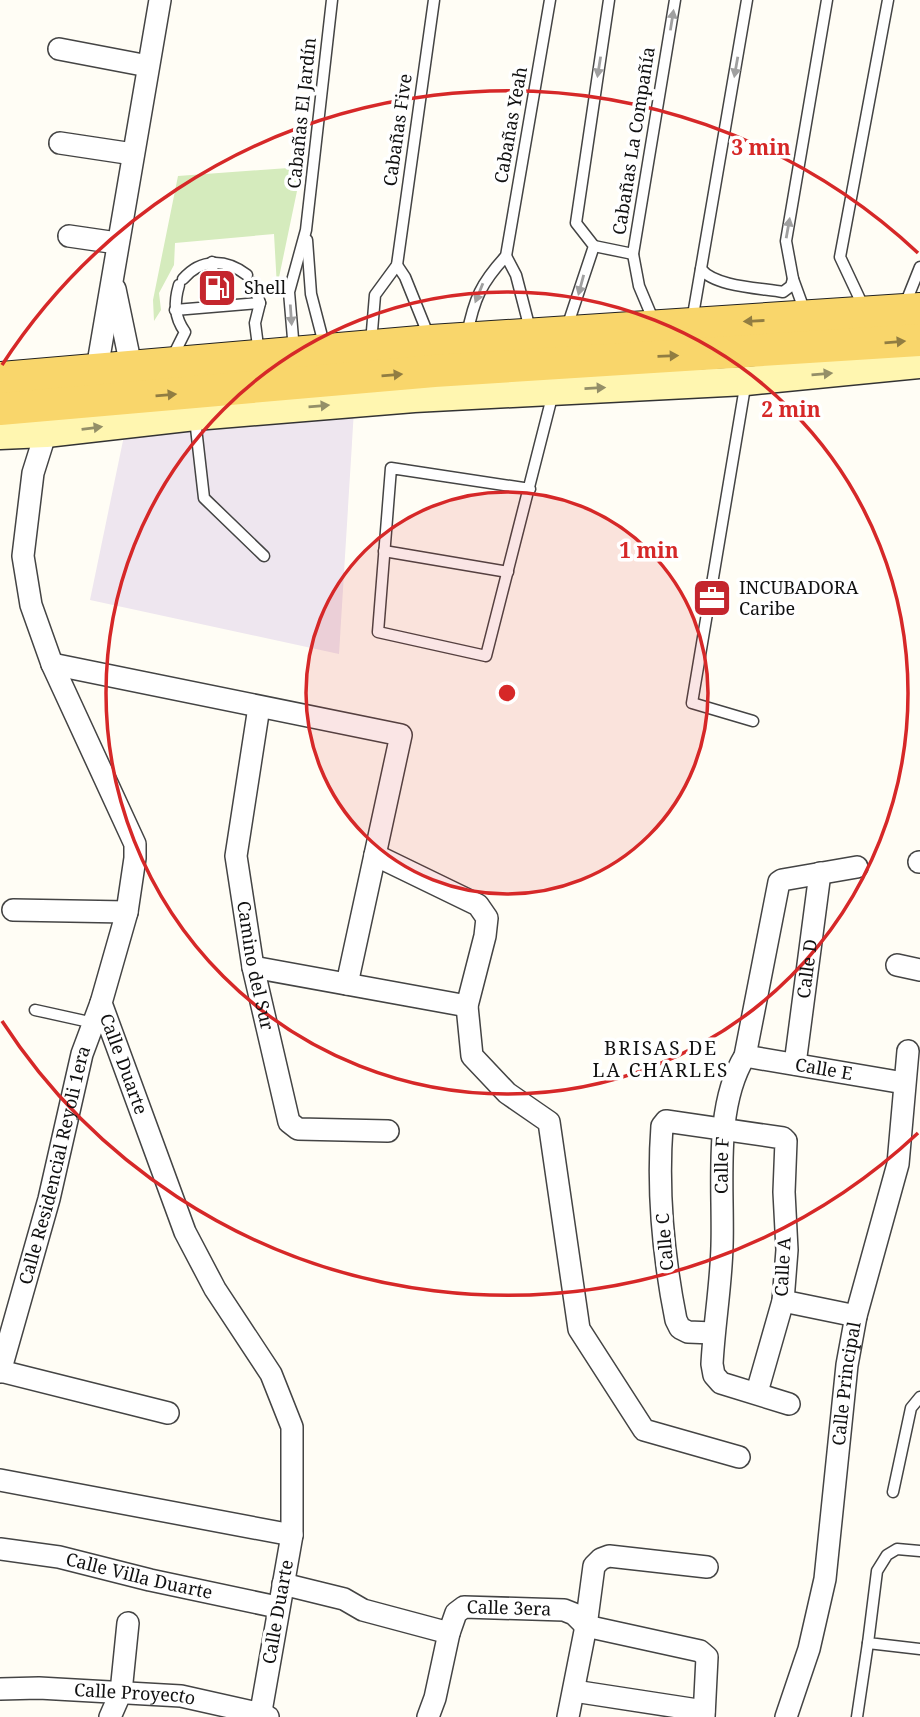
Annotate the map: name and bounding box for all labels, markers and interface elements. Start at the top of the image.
one-way arrow [667,9,678,31]
street label: Cabañas El Jardín [281,36,321,190]
street label: Cabañas La Compañía [606,45,660,237]
one-way arrow [730,56,741,78]
one-way arrow [594,57,605,79]
street label: Cabañas Yeah [488,65,532,185]
street label: Cabañas Five [377,72,417,188]
text: 3 min [731,133,791,161]
one-way arrow [783,217,794,239]
fuel station icon: Shell [196,267,238,309]
place label: Shell [244,275,286,299]
one-way arrow [576,275,586,296]
one-way arrow [473,283,484,304]
one-way arrow [286,304,297,326]
one-way arrow [743,316,765,327]
one-way arrow [884,336,906,347]
one-way arrow [657,351,679,362]
one-way arrow [811,368,833,379]
one-way arrow [381,369,403,380]
one-way arrow [584,382,606,393]
one-way arrow [155,389,177,400]
text: 2 min [761,395,821,423]
one-way arrow [308,400,330,411]
one-way arrow [82,422,104,433]
text: 1 min [619,536,679,564]
place label: INCUBADORA Caribe [739,575,859,620]
office icon: INCUBADORA Caribe [691,577,733,619]
centre of rings [495,681,519,705]
street label: Camino del Sur [232,899,280,1033]
street label: Calle D [791,937,822,1000]
street label: Calle Duarte [95,1010,154,1118]
district label: BRISAS DE LA CHARLES [593,1035,729,1083]
street label: Calle Residencial Reyoli 1era [12,1042,95,1287]
street label: Calle E [793,1052,855,1085]
street label: Calle F [709,1136,734,1194]
street label: Calle C [650,1212,678,1272]
street label: Calle A [768,1236,796,1297]
street label: Calle Principal [826,1319,866,1447]
street label: Calle Villa Duarte [64,1546,215,1604]
street label: Calle Duarte [256,1558,298,1666]
street label: Calle 3era [466,1594,552,1621]
street label: Calle Proyecto [74,1677,198,1710]

